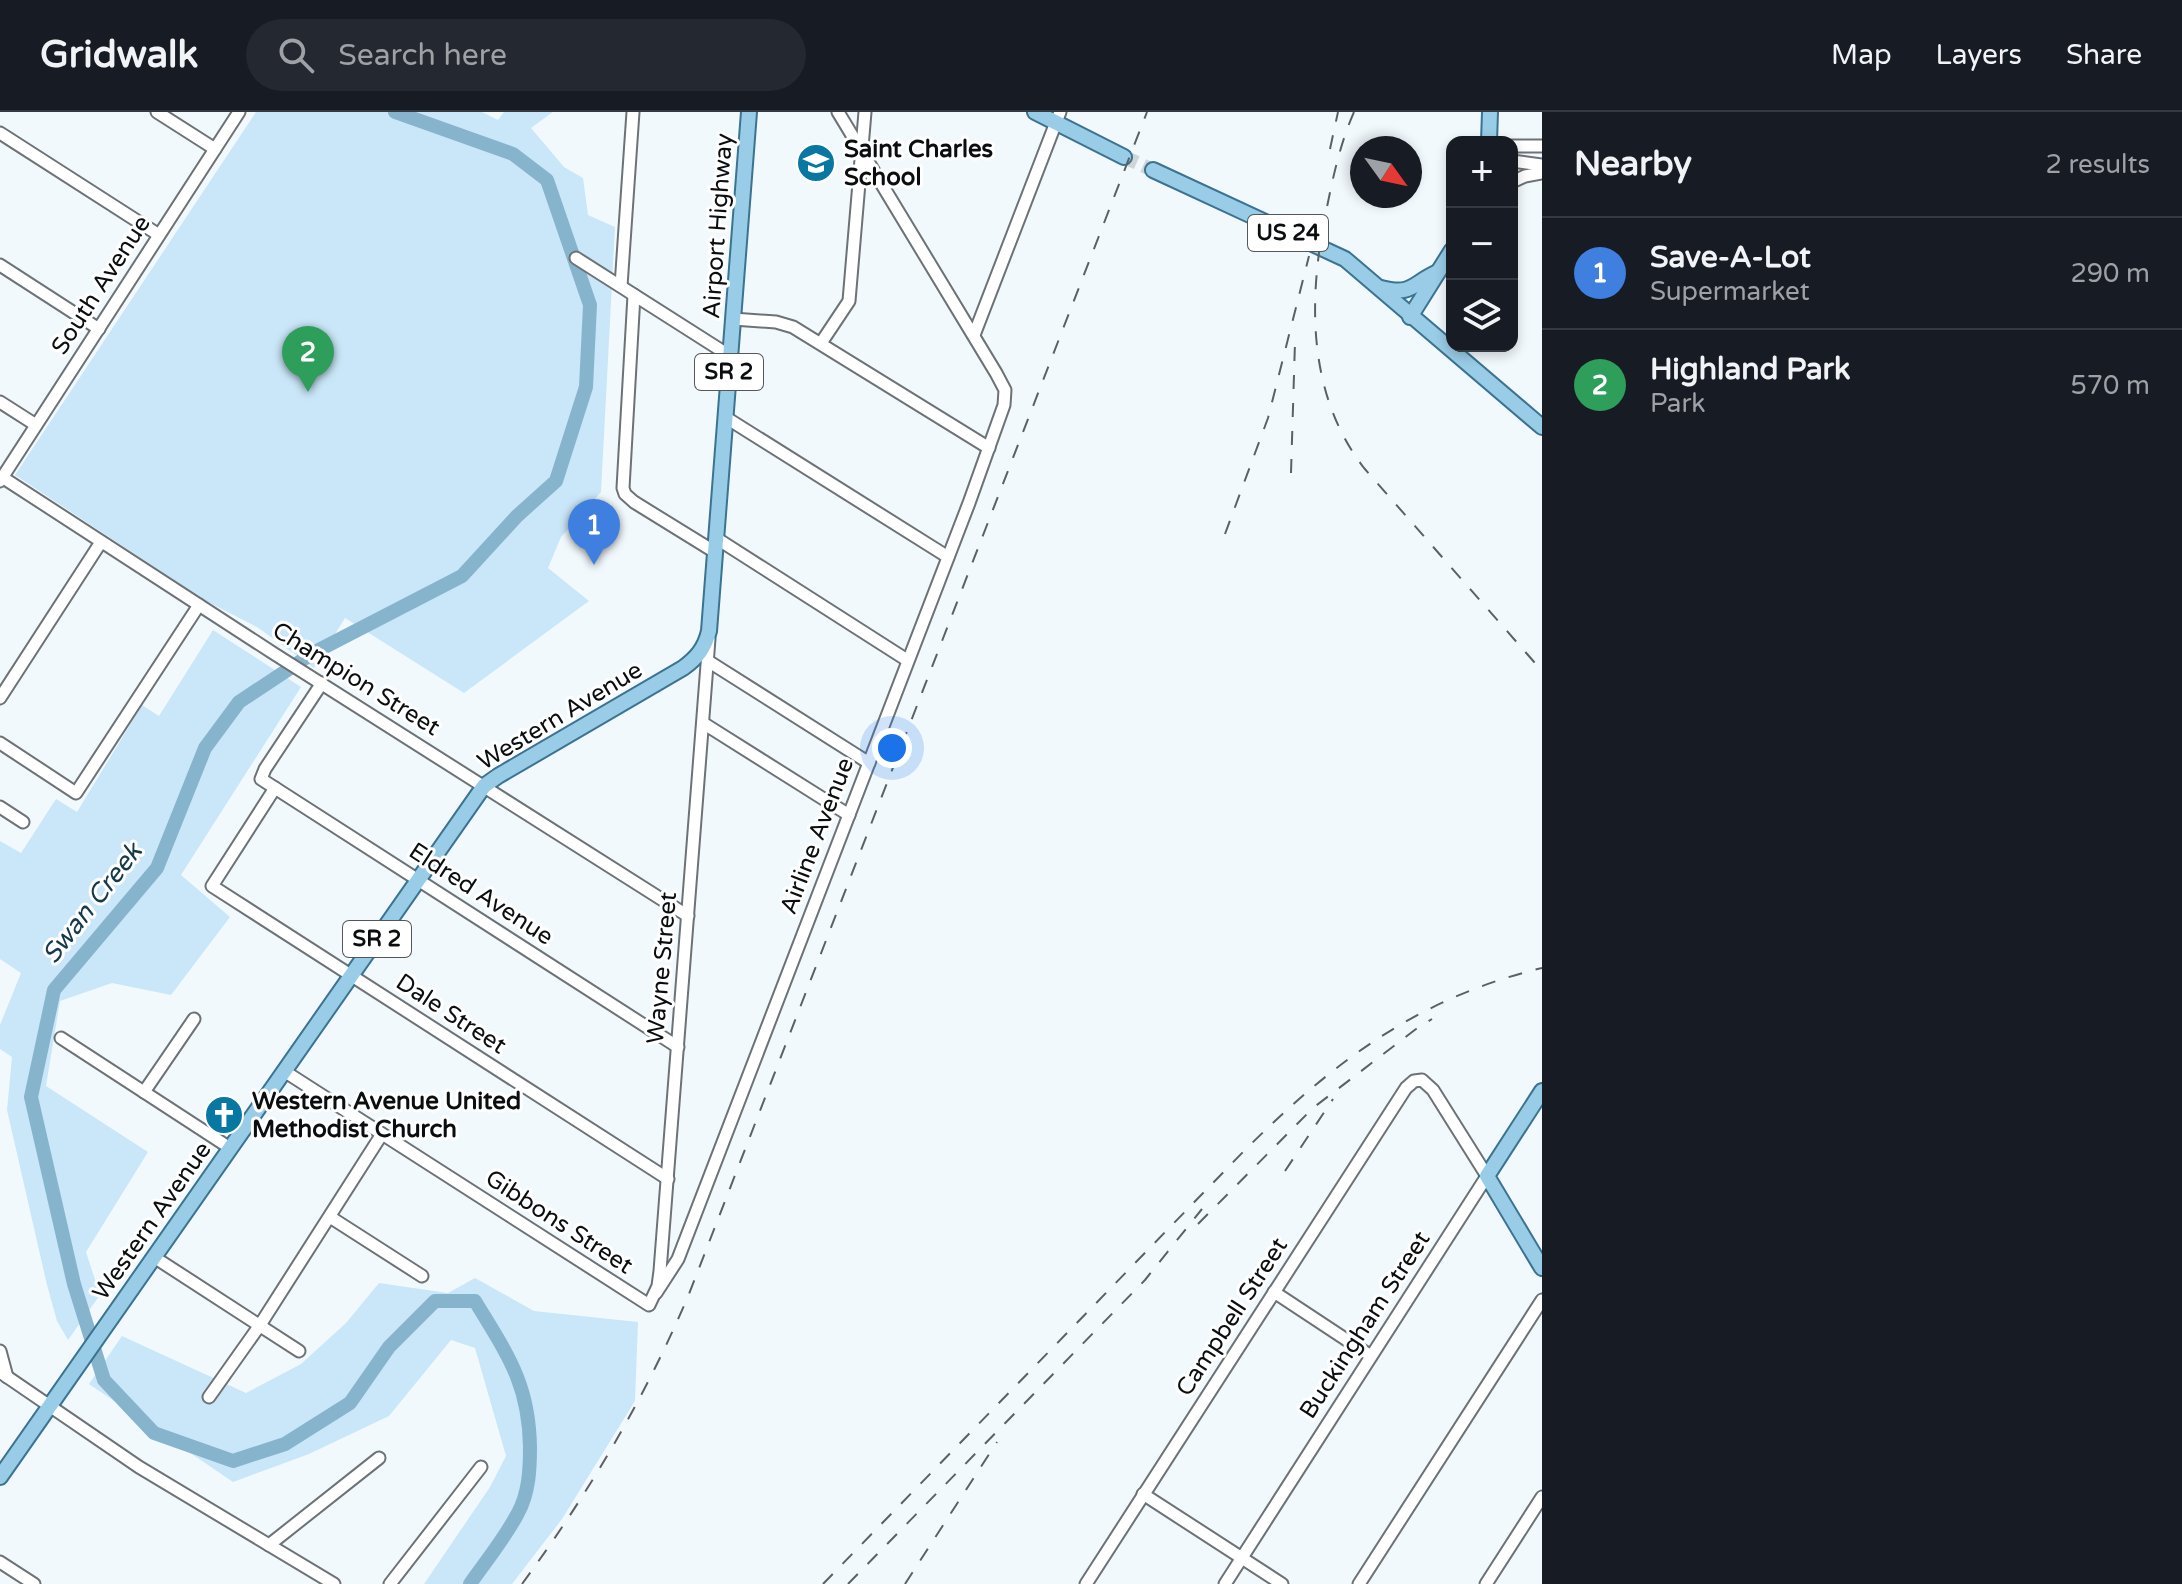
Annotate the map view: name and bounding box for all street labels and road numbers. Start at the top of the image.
street label: Airport Highway [697,132,739,320]
street label: South Avenue [45,210,157,360]
road number: US 24 [1248,215,1328,251]
road number: SR 2 [695,354,763,390]
street label: Champion Street [267,616,445,742]
street label: Western Avenue [473,655,647,777]
street label: Airline Avenue [774,754,860,918]
street label: Eldred Avenue [403,837,559,951]
street label: Wayne Street [641,891,683,1045]
road number: SR 2 [343,921,411,957]
street label: Dale Street [390,968,512,1060]
street label: Western Avenue [87,1136,217,1306]
street label: Gibbons Street [480,1164,638,1280]
street label: Buckingham Street [1294,1226,1436,1424]
street label: Campbell Street [1170,1232,1294,1402]

